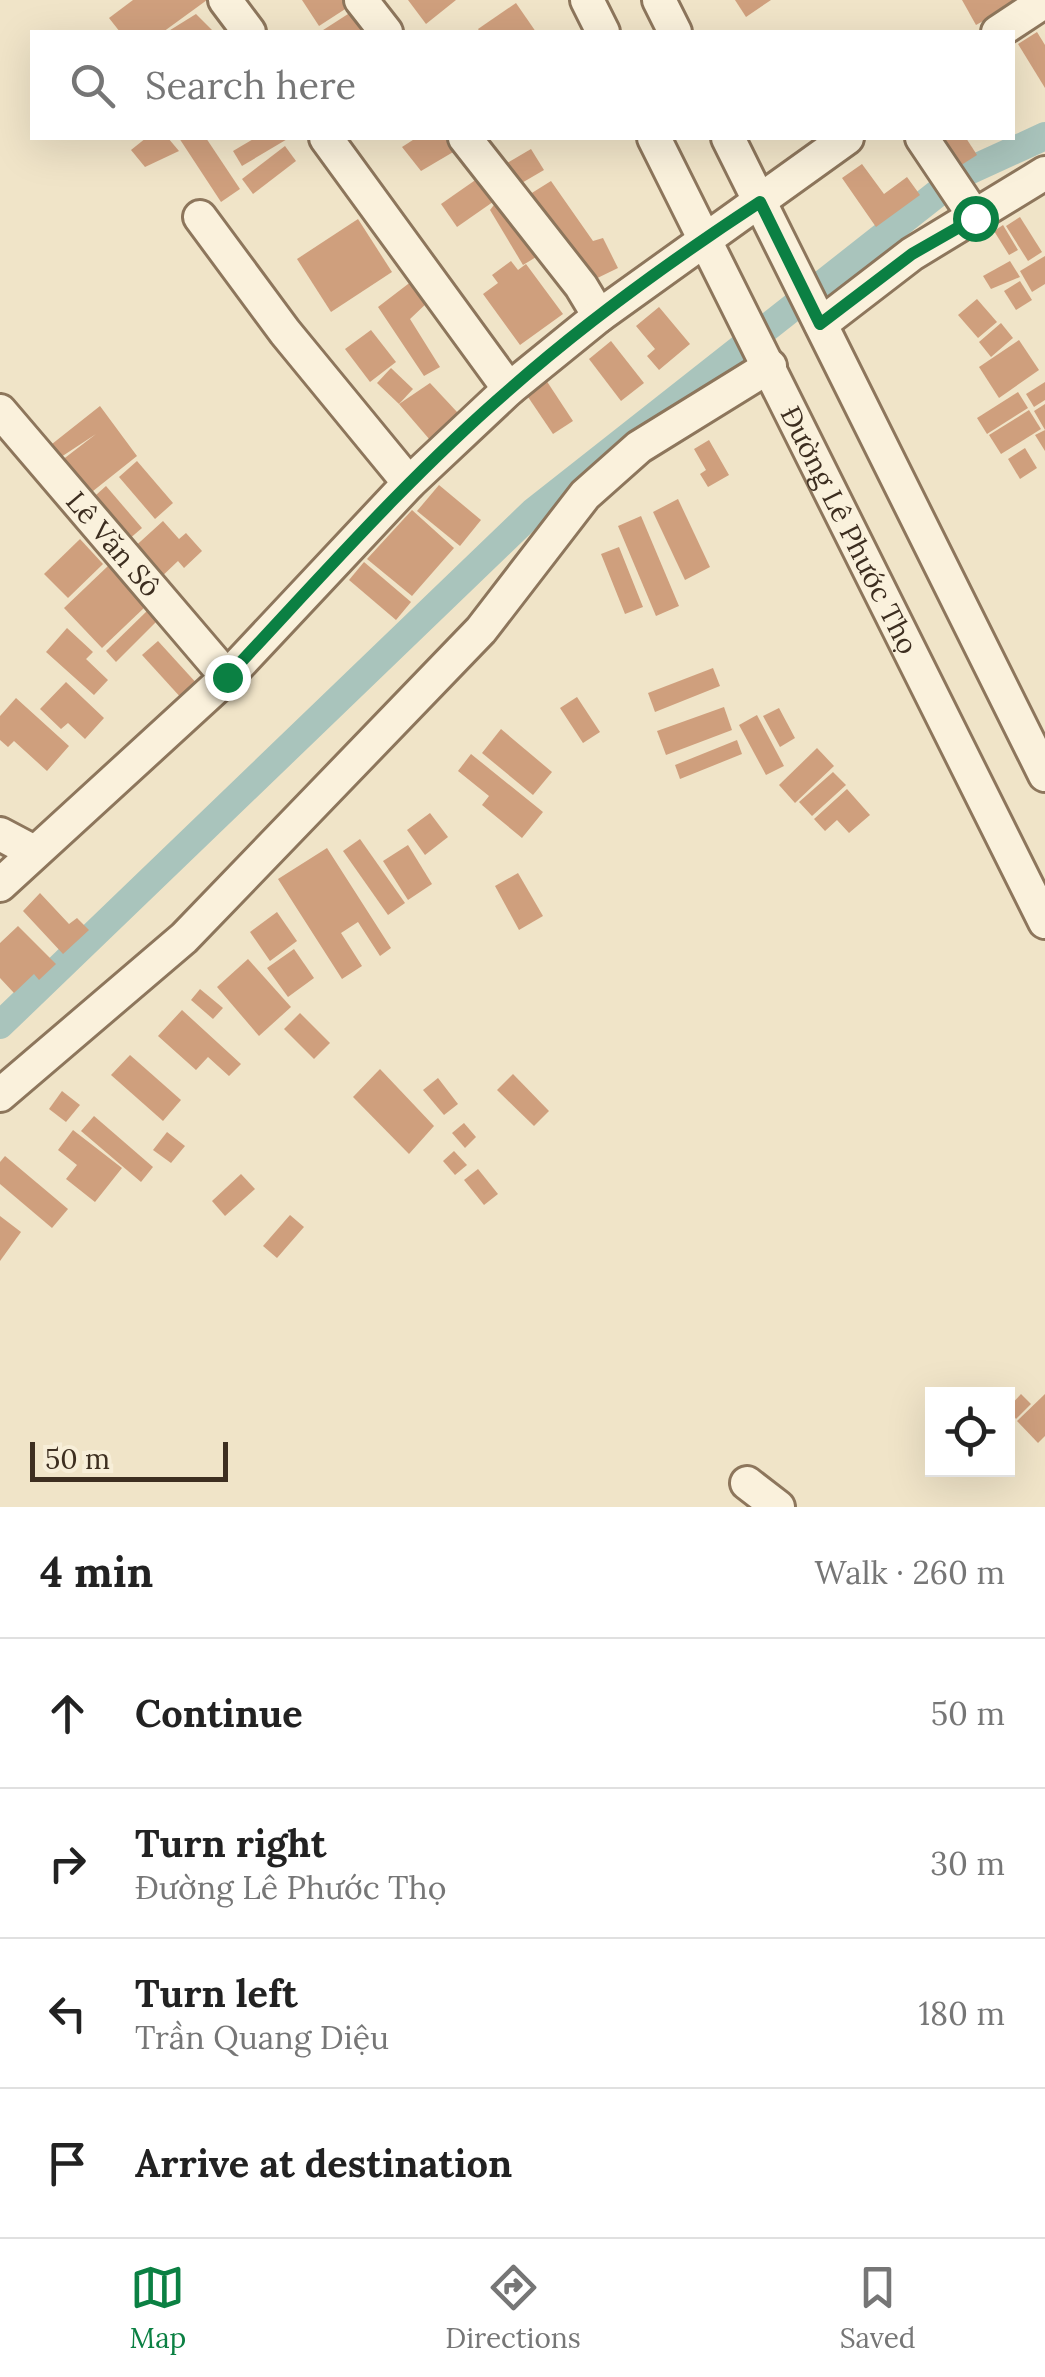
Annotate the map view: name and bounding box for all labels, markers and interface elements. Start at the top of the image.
search box [30,30,1015,140]
icon: search [65,58,120,113]
text: Search here [145,61,356,109]
route start [953,196,999,242]
street label: Đường Lê Phước Thọ [773,400,926,660]
street label: Lê Văn Sô [59,484,169,604]
route end [205,655,251,701]
map controls [925,1387,1015,1477]
button: locate [925,1387,1015,1477]
scale bar [30,1437,228,1482]
text: 50 m [45,1441,110,1477]
text: 4 min [40,1545,153,1599]
text: Walk · 260 m [815,1552,1005,1593]
icon: ahead [40,1686,95,1741]
text: Continue [135,1689,303,1737]
text: 50 m [931,1693,1005,1734]
text: Turn right [135,1819,326,1867]
icon: right [40,1836,95,1891]
text: 30 m [930,1843,1005,1884]
text: Đường Lê Phước Thọ [135,1867,446,1908]
text: Turn left [135,1969,298,2017]
icon: left [40,1986,95,2041]
text: 180 m [918,1993,1005,2034]
text: Trần Quang Diệu [135,2017,389,2058]
icon: arrive [40,2136,95,2191]
text: Arrive at destination [135,2139,512,2187]
tab: Map [129,2260,186,2356]
tab: Directions [445,2260,581,2356]
tab: Saved [840,2260,916,2356]

